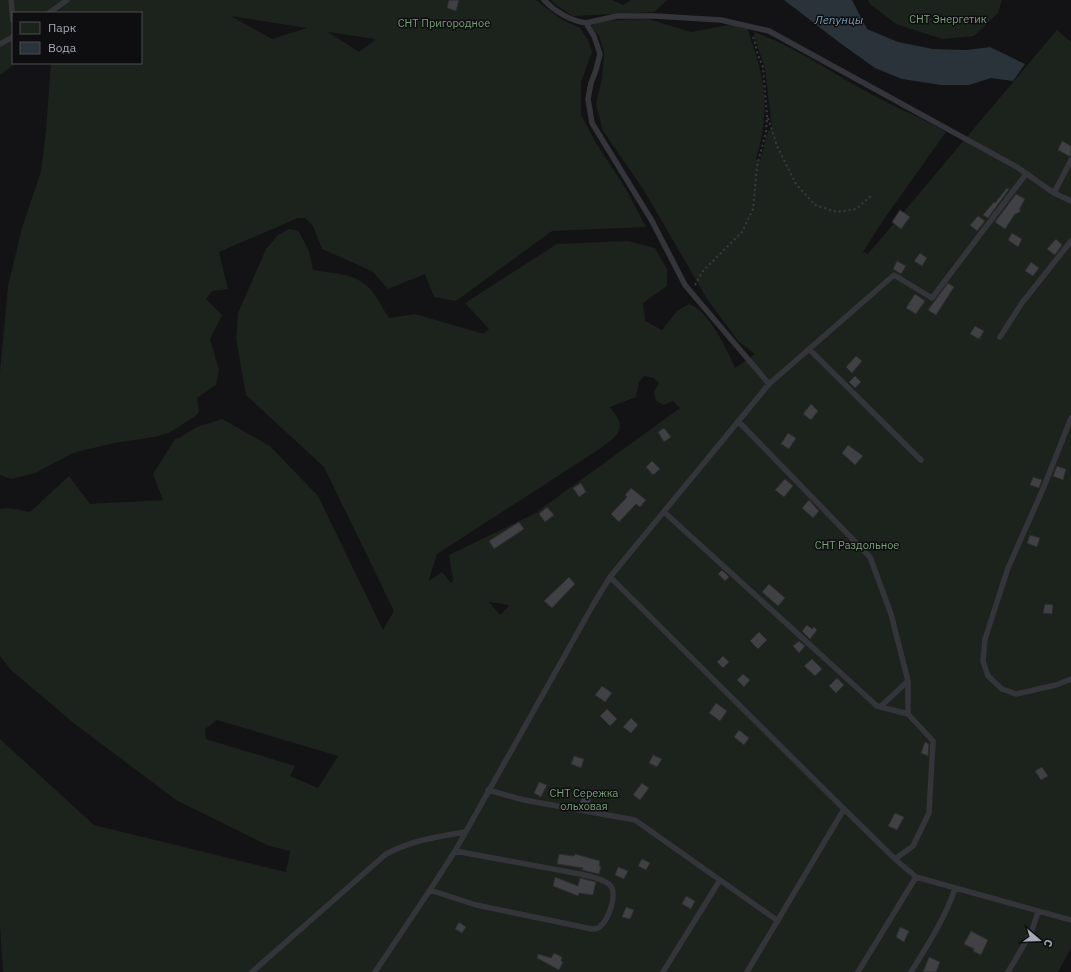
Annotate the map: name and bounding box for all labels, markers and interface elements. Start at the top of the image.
legend [12,12,142,64]
water label: Лепунцы [814,12,863,27]
park label: СНТ Энергетик [909,12,987,26]
park label: СНТ Пригородное [398,16,490,30]
text: Парк [48,20,77,35]
text: Вода [48,40,77,55]
park label: СНТ Раздольное [815,538,899,552]
park label: СНТ Сережка ольховая [550,786,619,813]
north arrow [1019,920,1059,960]
text: С [1041,938,1056,949]

